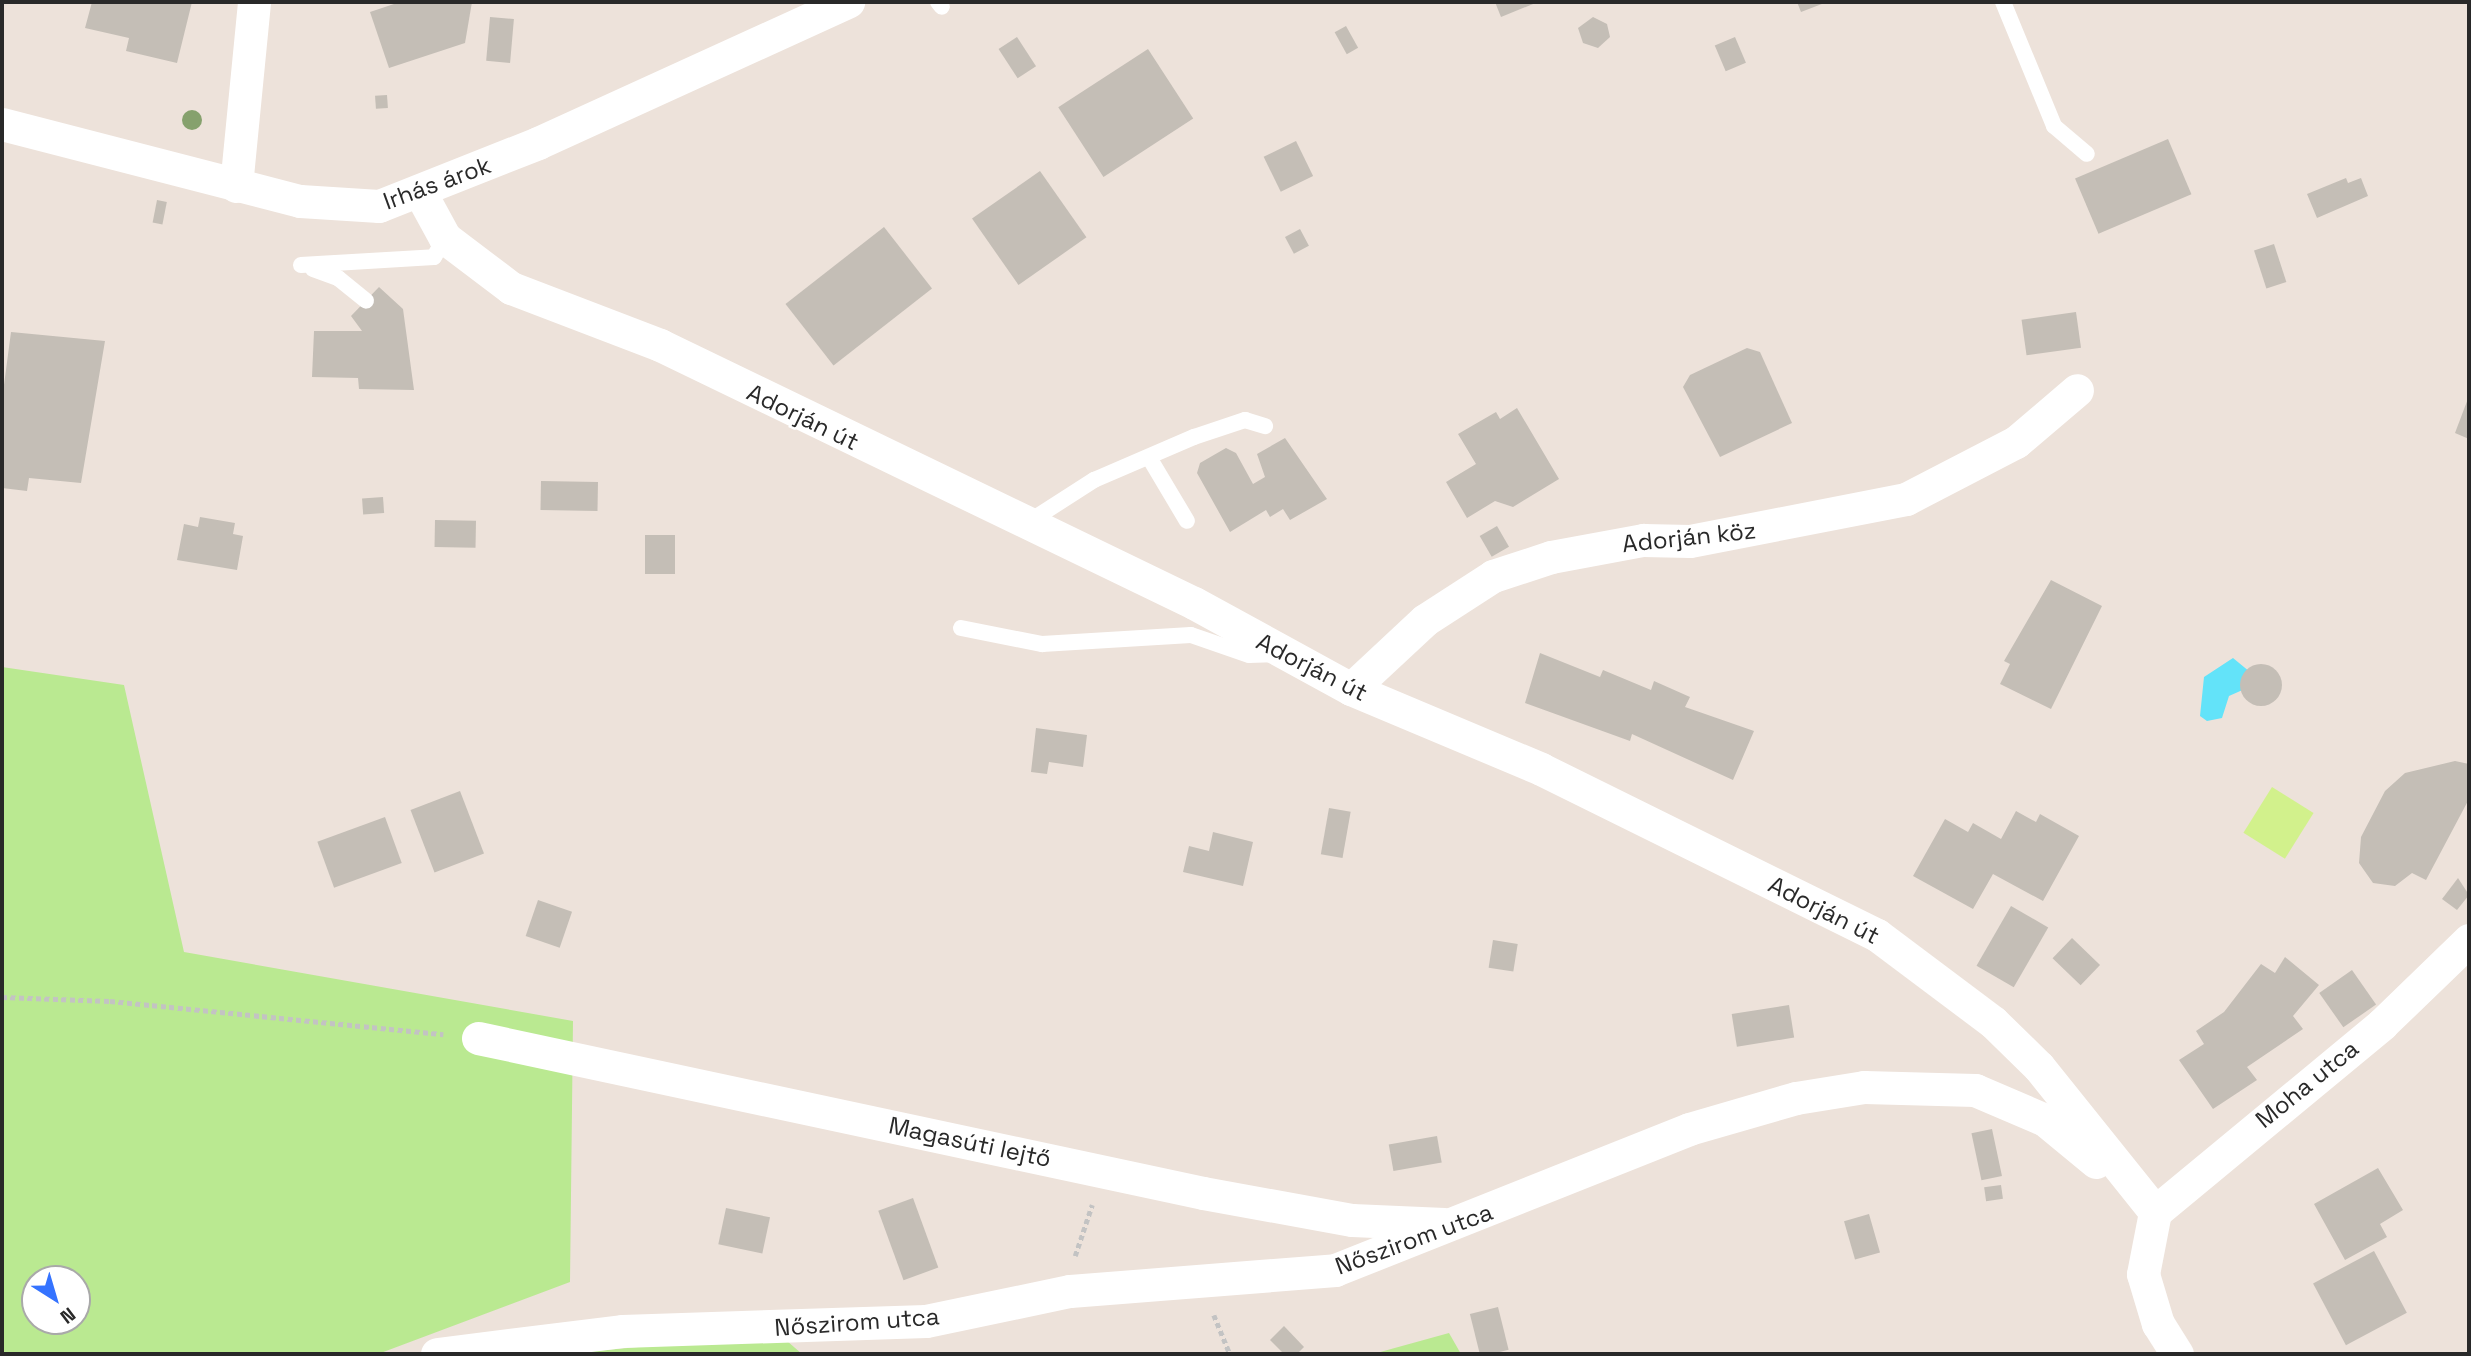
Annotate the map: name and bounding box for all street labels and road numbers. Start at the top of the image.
street label: Irhás árok [379,150,495,216]
street label: Adorján út [742,378,864,456]
street label: Adorján köz [1621,516,1757,558]
street label: Adorján út [1252,627,1372,707]
street label: Adorján út [1764,870,1884,950]
street label: Moha utca [2250,1034,2364,1134]
street label: Magasúti lejtő [886,1111,1054,1173]
street label: Nőszirom utca [1331,1197,1497,1281]
street label: Nőszirom utca [773,1302,941,1342]

